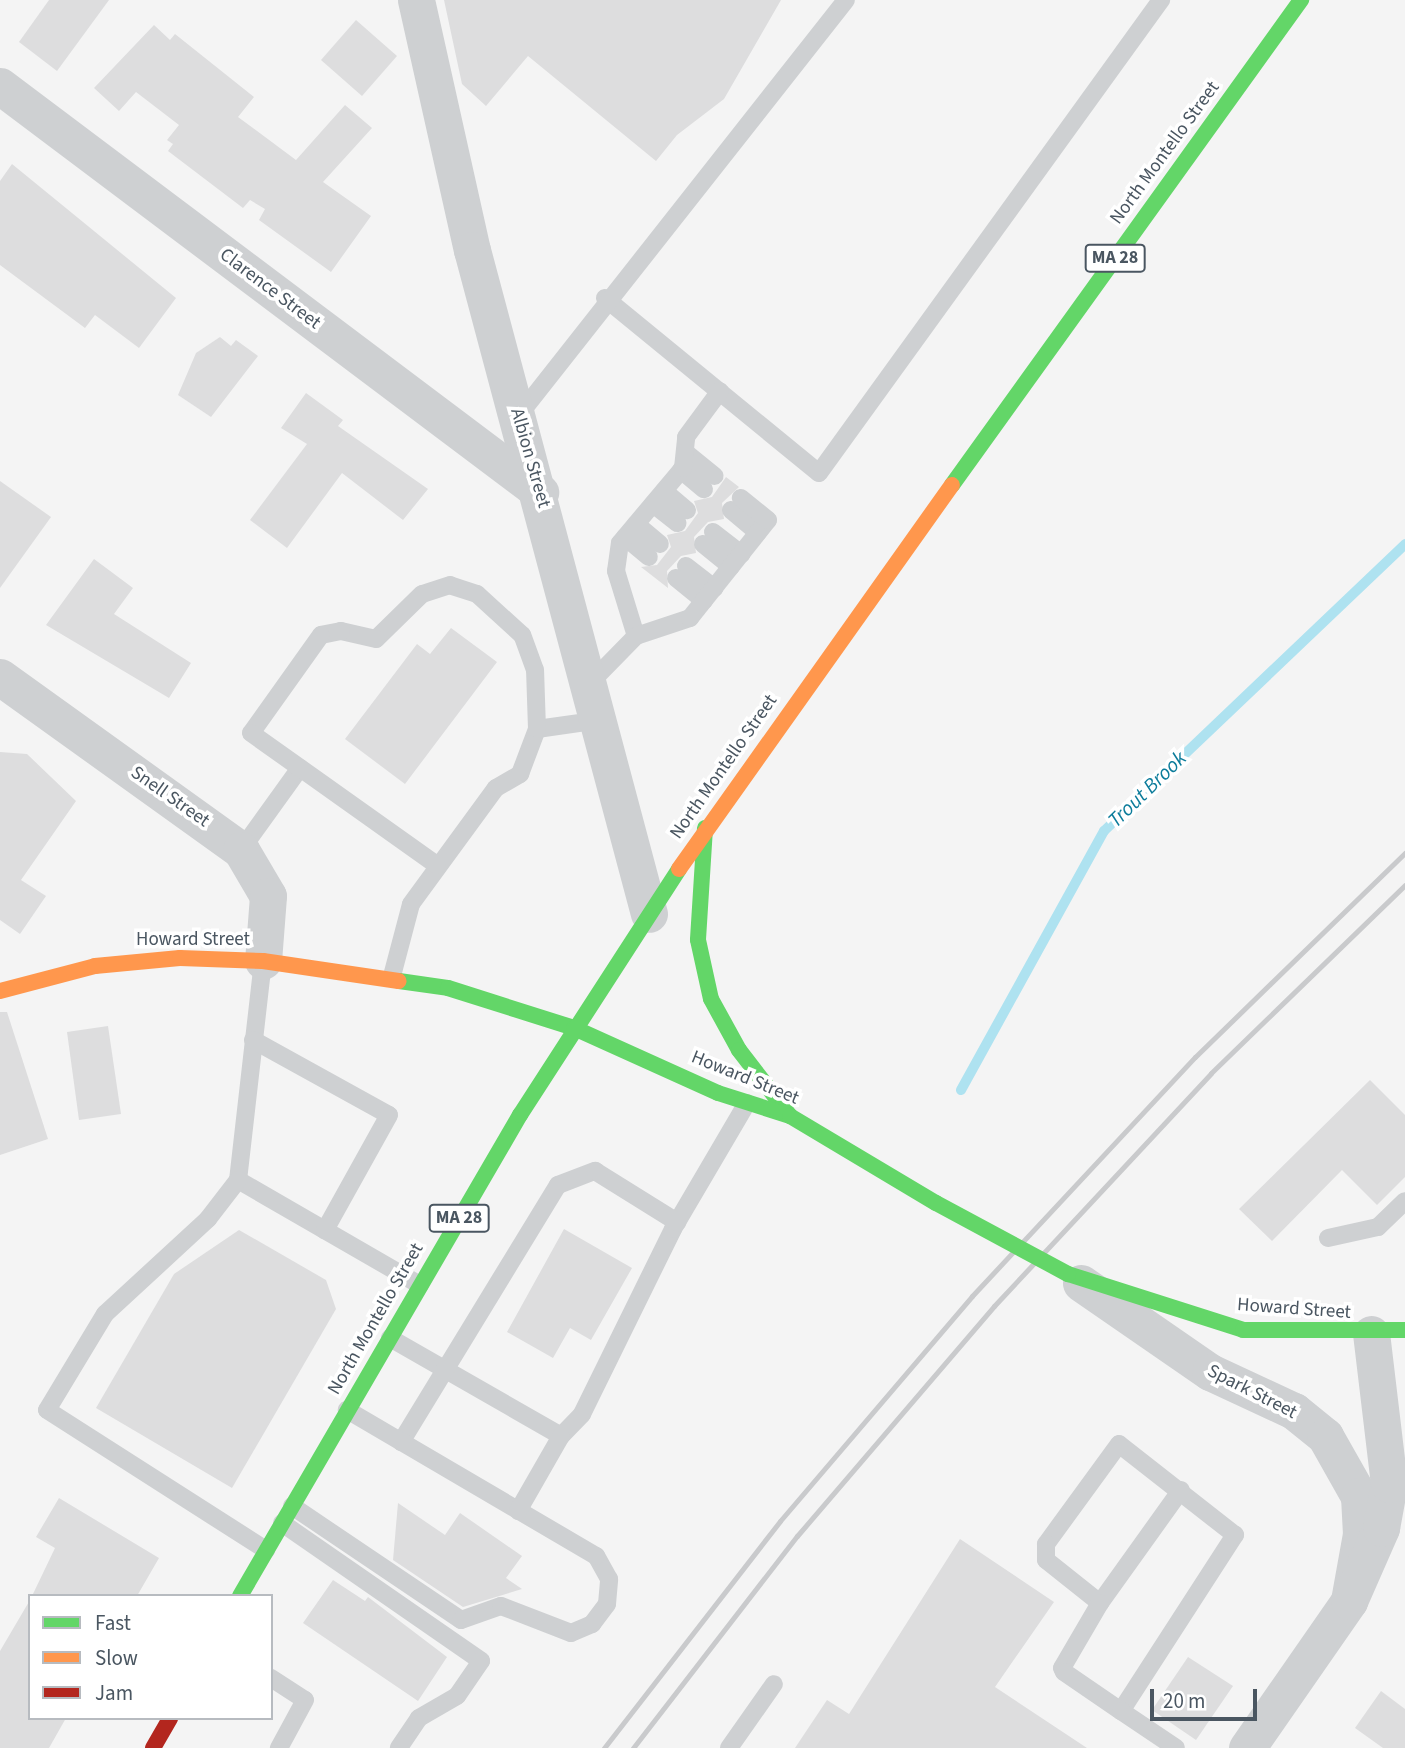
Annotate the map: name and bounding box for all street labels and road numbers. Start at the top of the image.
street label: North Montello Street [1105,77,1225,229]
street label: Clarence Street [215,244,325,334]
road number: MA 28 [1084,244,1146,272]
street label: Albion Street [505,406,555,510]
street label: North Montello Street [666,690,782,844]
street label: Snell Street [126,762,214,832]
street label: Howard Street [136,929,250,951]
street label: Howard Street [688,1046,802,1110]
road number: MA 28 [428,1204,490,1232]
street label: North Montello Street [323,1239,429,1399]
street label: Howard Street [1236,1294,1352,1324]
street label: Spark Street [1203,1360,1301,1424]

